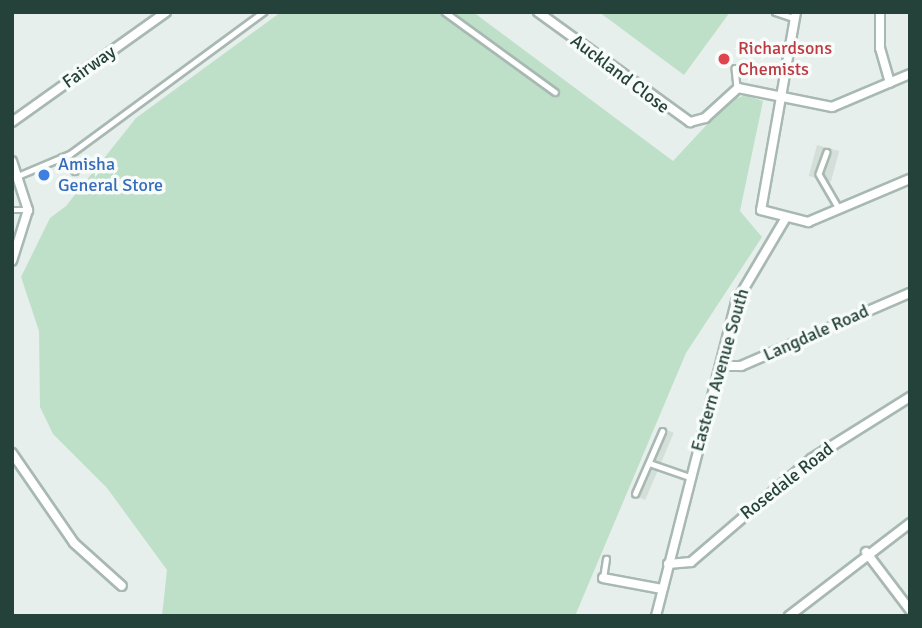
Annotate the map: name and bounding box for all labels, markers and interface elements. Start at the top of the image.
street label: Auckland Close [566,30,674,118]
place label: Richardsons Chemists [738,38,832,80]
street label: Fairway [58,41,120,93]
marker: Richardsons Chemists [716,51,732,67]
place label: Amisha General Store [58,154,163,196]
marker: Amisha General Store [36,167,52,183]
street label: Eastern Avenue South [686,286,754,454]
street label: Langdale Road [760,300,872,366]
street label: Rosedale Road [736,438,838,524]

